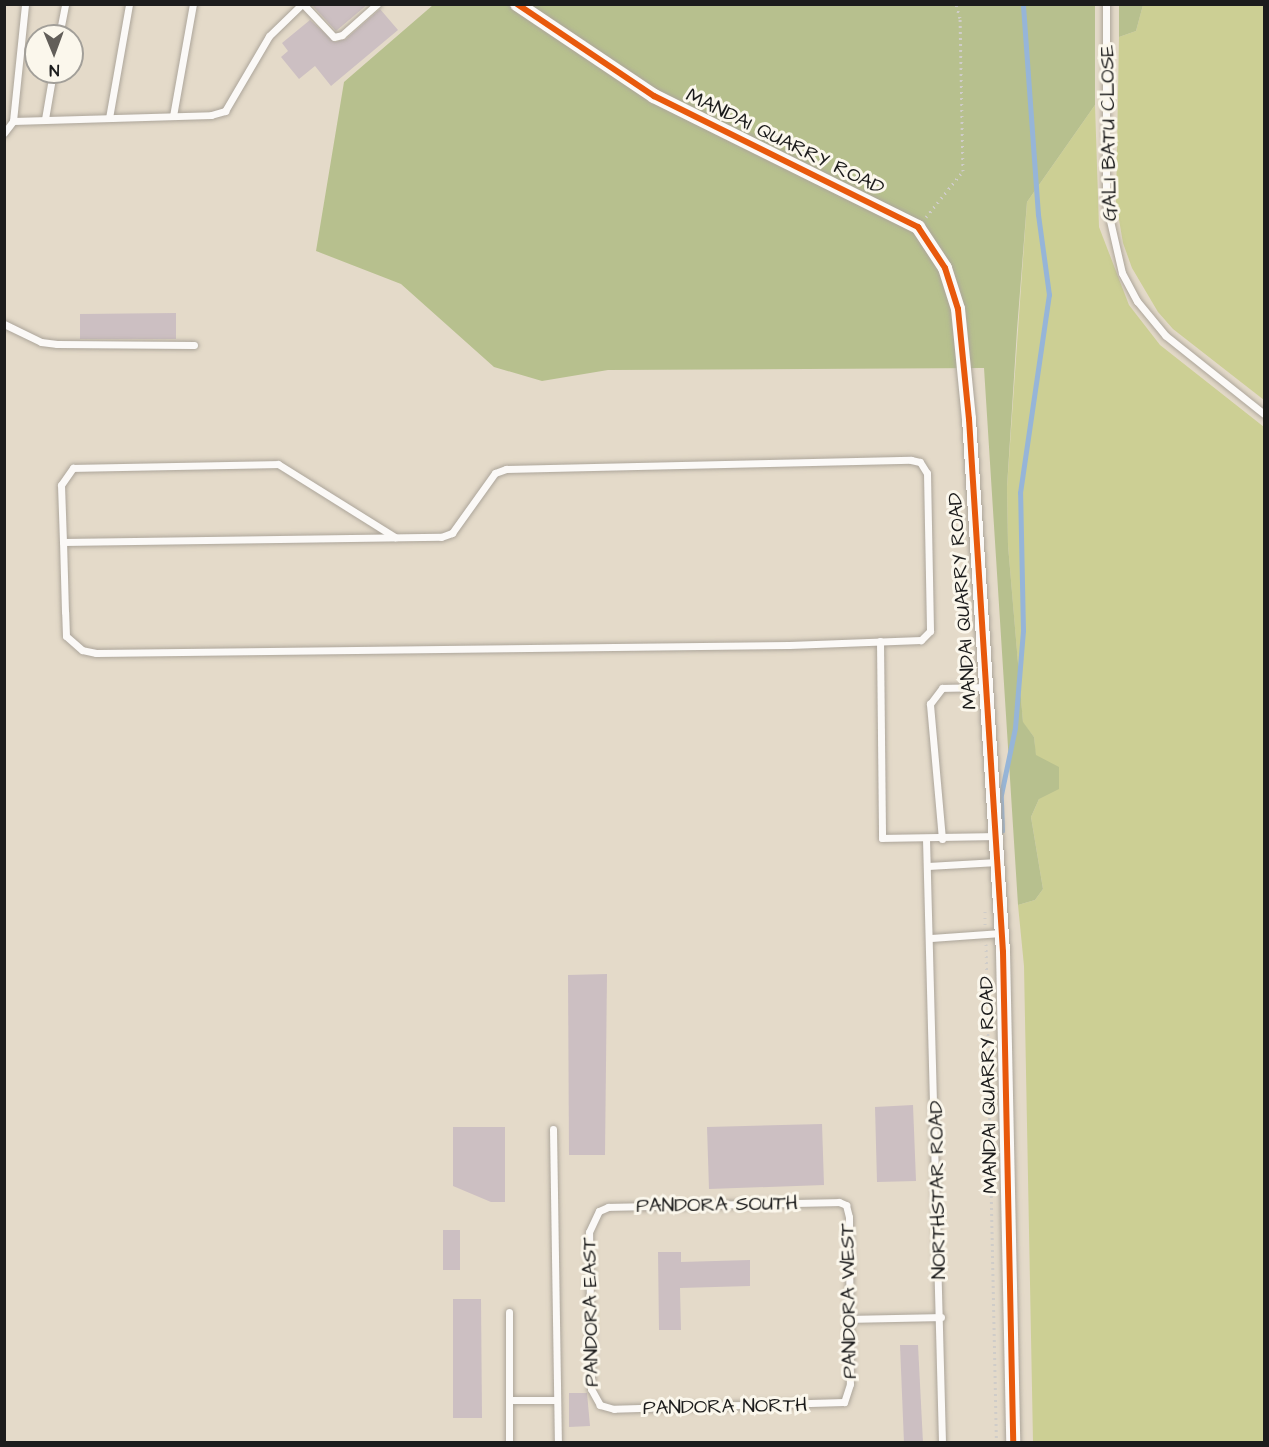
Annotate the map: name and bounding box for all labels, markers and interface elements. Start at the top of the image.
north arrow [24,24,84,84]
street label: GALI BATU CLOSE [1095,45,1123,221]
text: N [49,59,59,81]
street label: MANDAI QUARRY ROAD [682,84,888,200]
street label: MANDAI QUARRY ROAD [943,492,983,710]
street label: MANDAI QUARRY ROAD [975,976,1003,1194]
street label: NORTHSTAR ROAD [924,1101,952,1279]
street label: PANDORA SOUTH [636,1192,798,1218]
street label: PANDORA WEST [836,1223,862,1379]
street label: PANDORA EAST [578,1237,604,1387]
street label: PANDORA NORTH [643,1394,807,1420]

